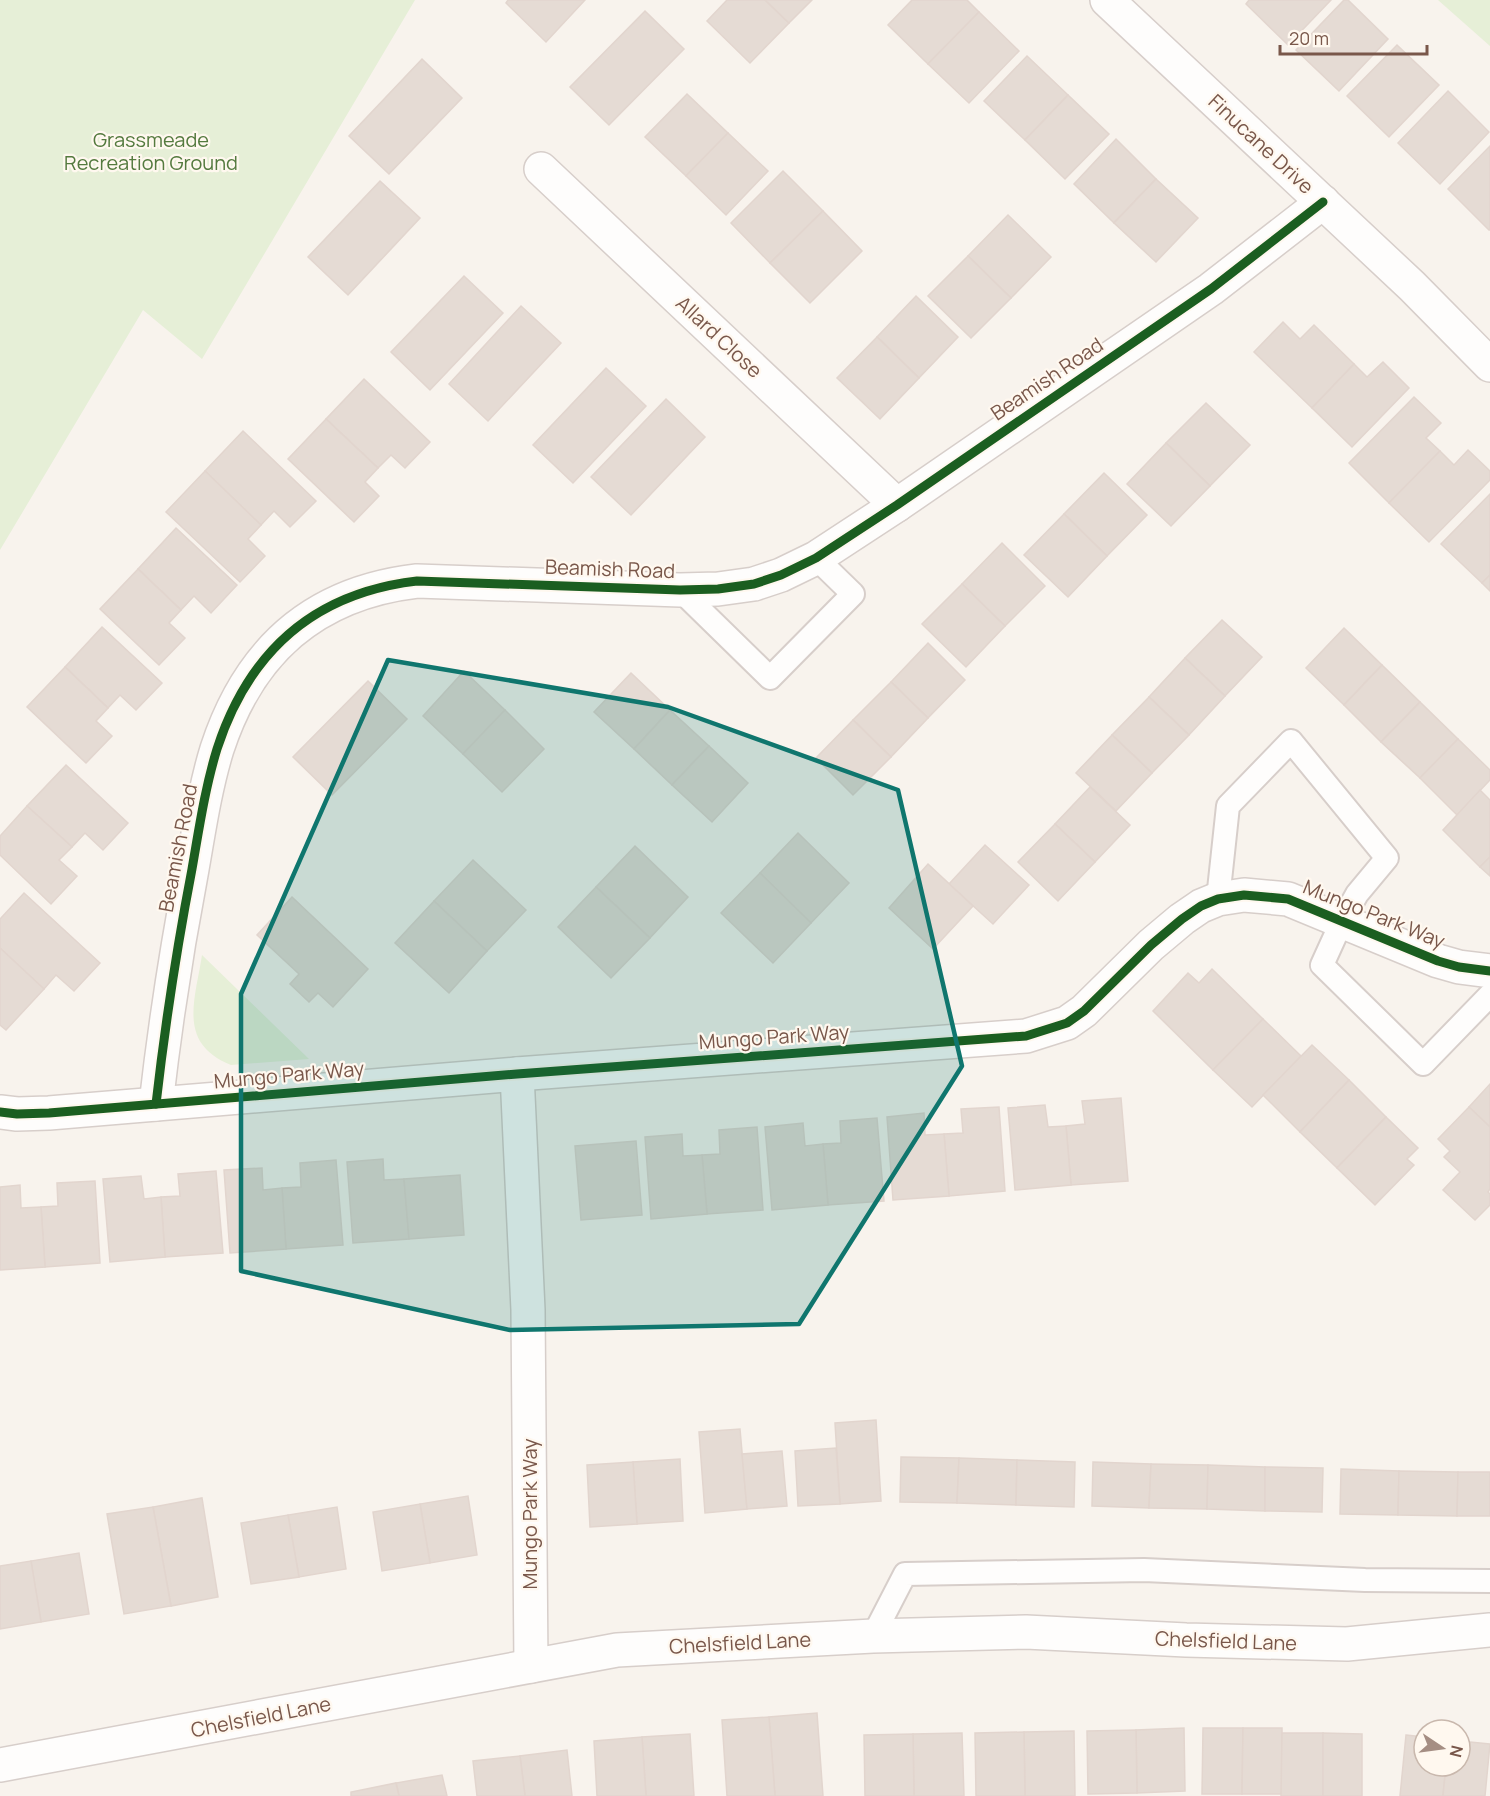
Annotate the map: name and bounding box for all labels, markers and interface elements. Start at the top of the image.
scale bar [1280,18,1427,56]
text: 20 m [1289,26,1329,50]
street label: Finucane Drive [1203,88,1320,200]
park label: Grassmeade Recreation Ground [64,126,238,176]
street label: Allard Close [670,290,768,384]
street label: Beamish Road [985,331,1108,426]
street label: Beamish Road [544,553,676,584]
street label: Beamish Road [152,781,203,914]
street label: Mungo Park Way [1299,873,1450,954]
street label: Mungo Park Way [698,1018,851,1055]
street label: Mungo Park Way [213,1054,366,1095]
street label: Mungo Park Way [516,1438,543,1589]
street label: Chelsfield Lane [668,1625,812,1660]
street label: Chelsfield Lane [1155,1625,1298,1656]
street label: Chelsfield Lane [189,1690,333,1743]
north arrow [1412,1718,1472,1778]
text: N [1445,1743,1469,1759]

